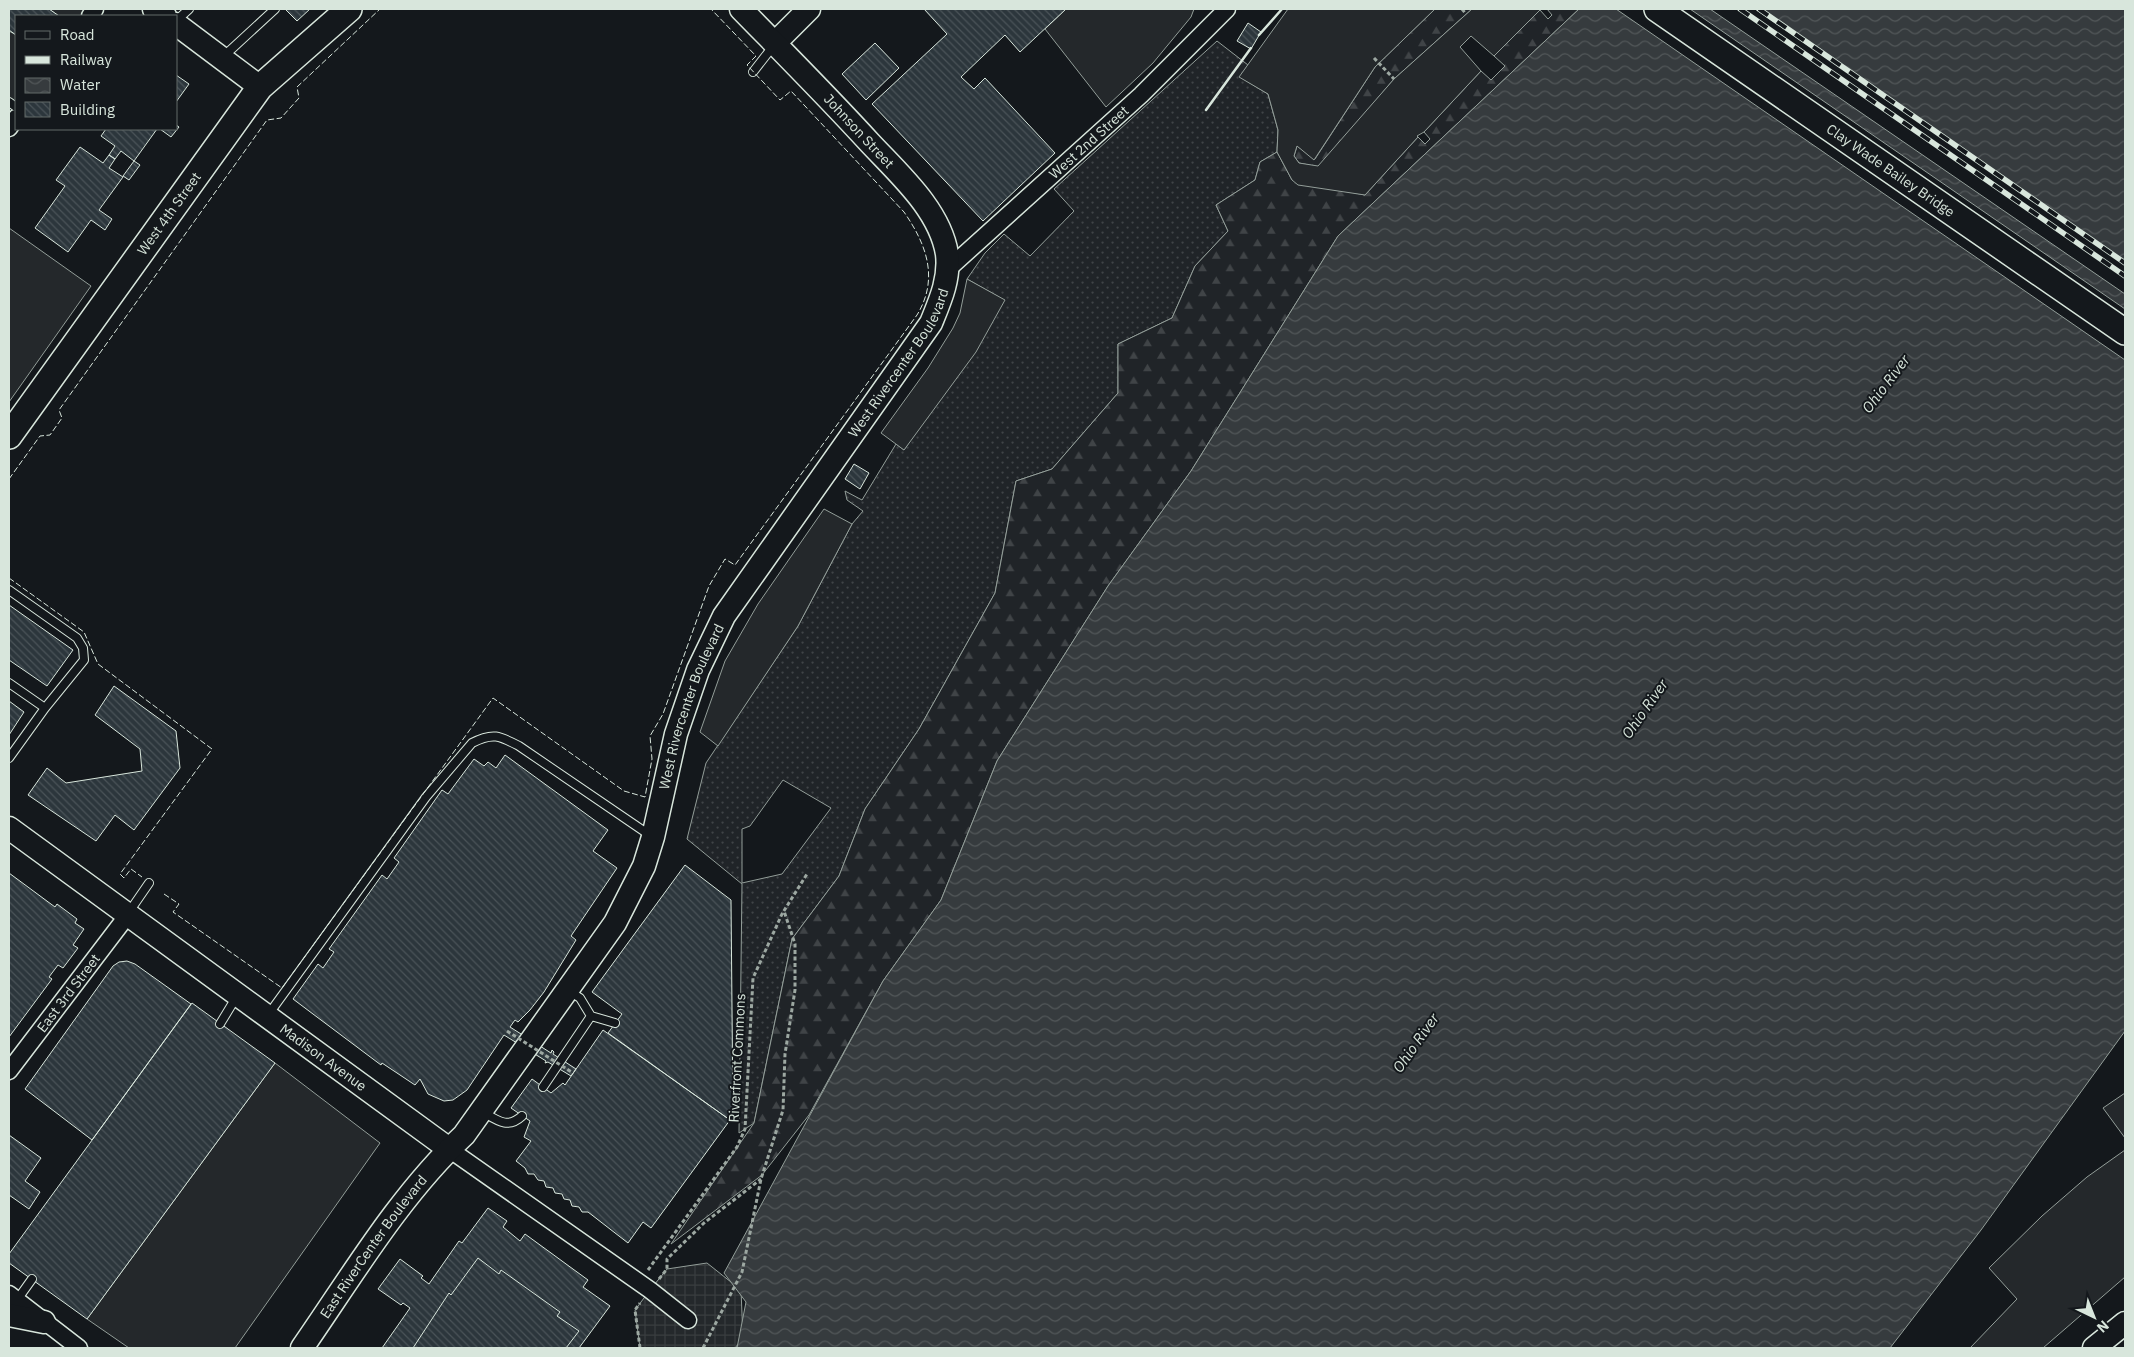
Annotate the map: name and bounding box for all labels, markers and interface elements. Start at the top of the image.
legend [15,15,178,130]
text: Road [60,25,95,44]
text: Railway [60,50,113,69]
text: Water [60,75,101,94]
street label: Johnson Street [820,90,898,172]
text: Building [60,100,115,119]
street label: West 2nd Street [1045,101,1132,183]
street label: Clay Wade Bailey Bridge [1823,120,1959,221]
street label: West 4th Street [133,168,205,259]
street label: West Rivercenter Boulevard [844,286,952,441]
water label: Ohio River [1858,350,1914,417]
street label: West Rivercenter Boulevard [655,621,728,791]
water label: Ohio River [1617,675,1672,742]
street label: East 3rd Street [33,950,104,1036]
street label: Riverfront Commons [725,993,749,1123]
water label: Ohio River [1388,1009,1443,1076]
street label: Madison Avenue [276,1020,370,1095]
street label: East RiverCenter Boulevard [316,1171,431,1322]
north arrow [2069,1292,2119,1342]
text: N [2093,1316,2113,1337]

